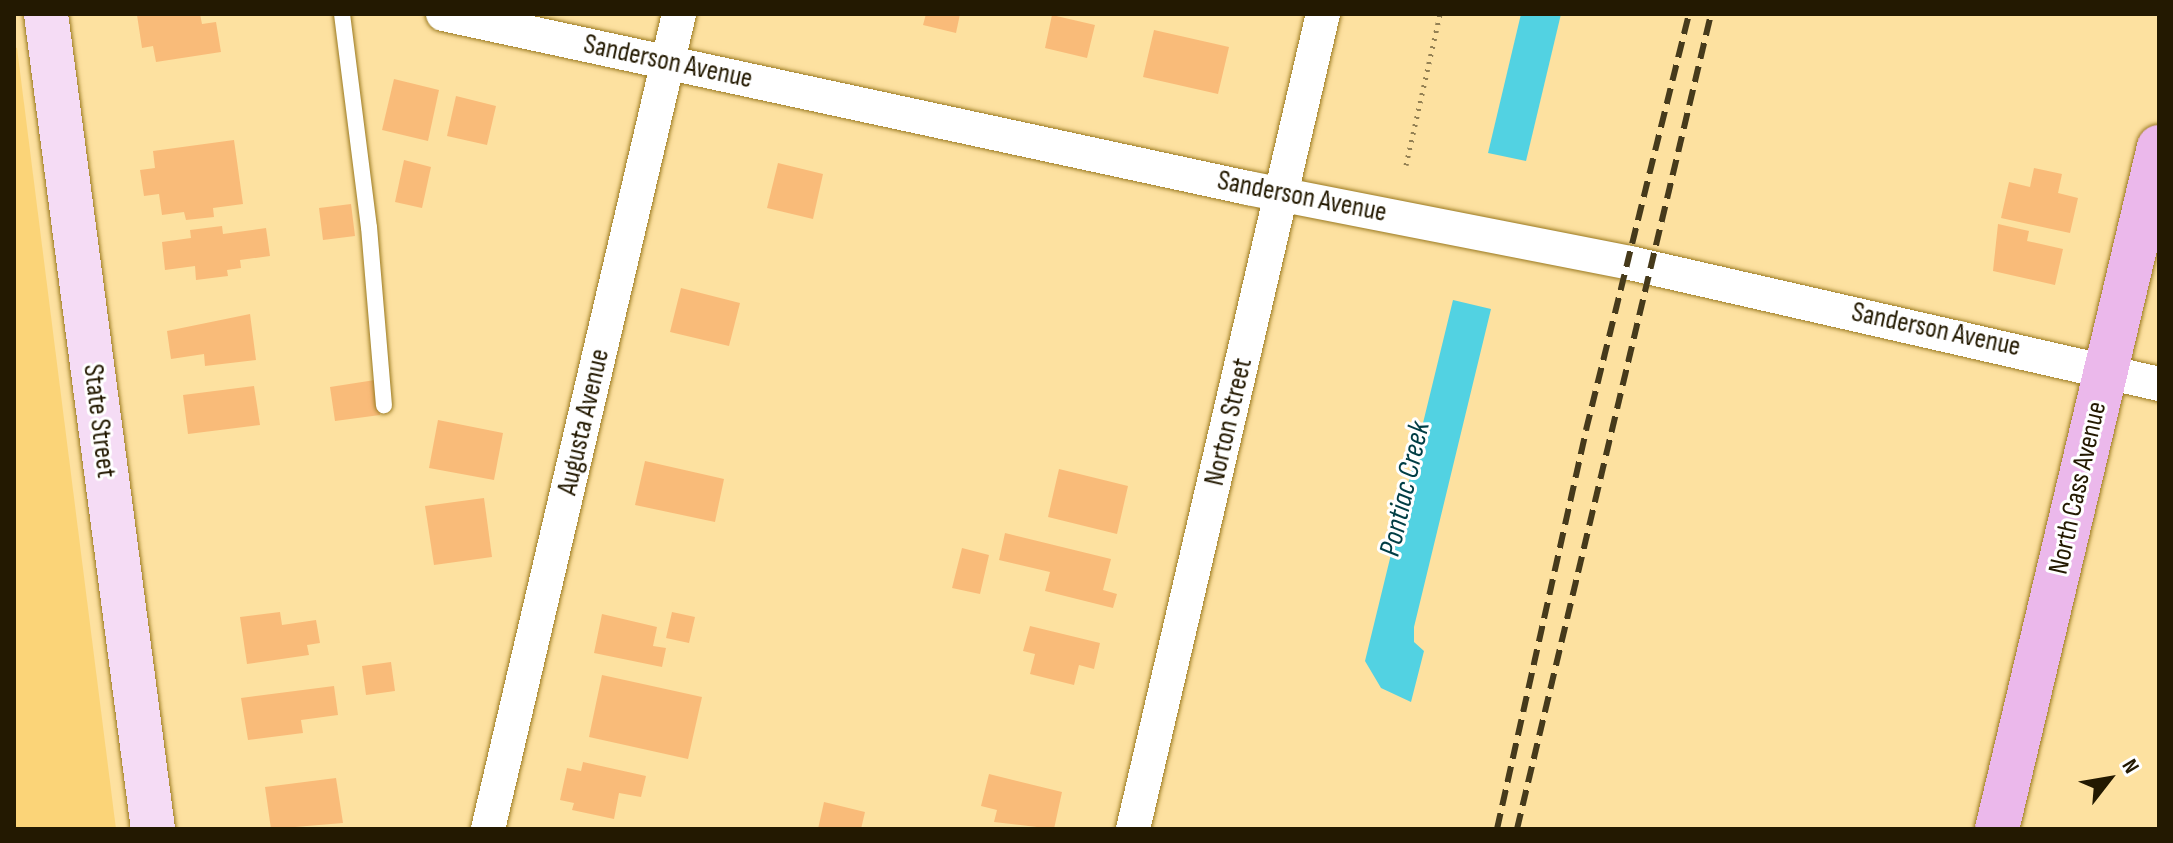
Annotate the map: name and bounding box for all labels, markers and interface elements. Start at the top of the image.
street label: Sanderson Avenue [580,28,756,96]
street label: Sanderson Avenue [1214,164,1390,230]
street label: Sanderson Avenue [1848,296,2024,364]
street label: Augusta Avenue [551,346,617,498]
street label: Norton Street [1198,355,1260,489]
street label: State Street [75,362,123,480]
street label: North Cass Avenue [2042,399,2114,577]
water label: Pontiac Creek [1372,418,1438,560]
north arrow [2069,739,2149,819]
text: N [2115,754,2145,778]

